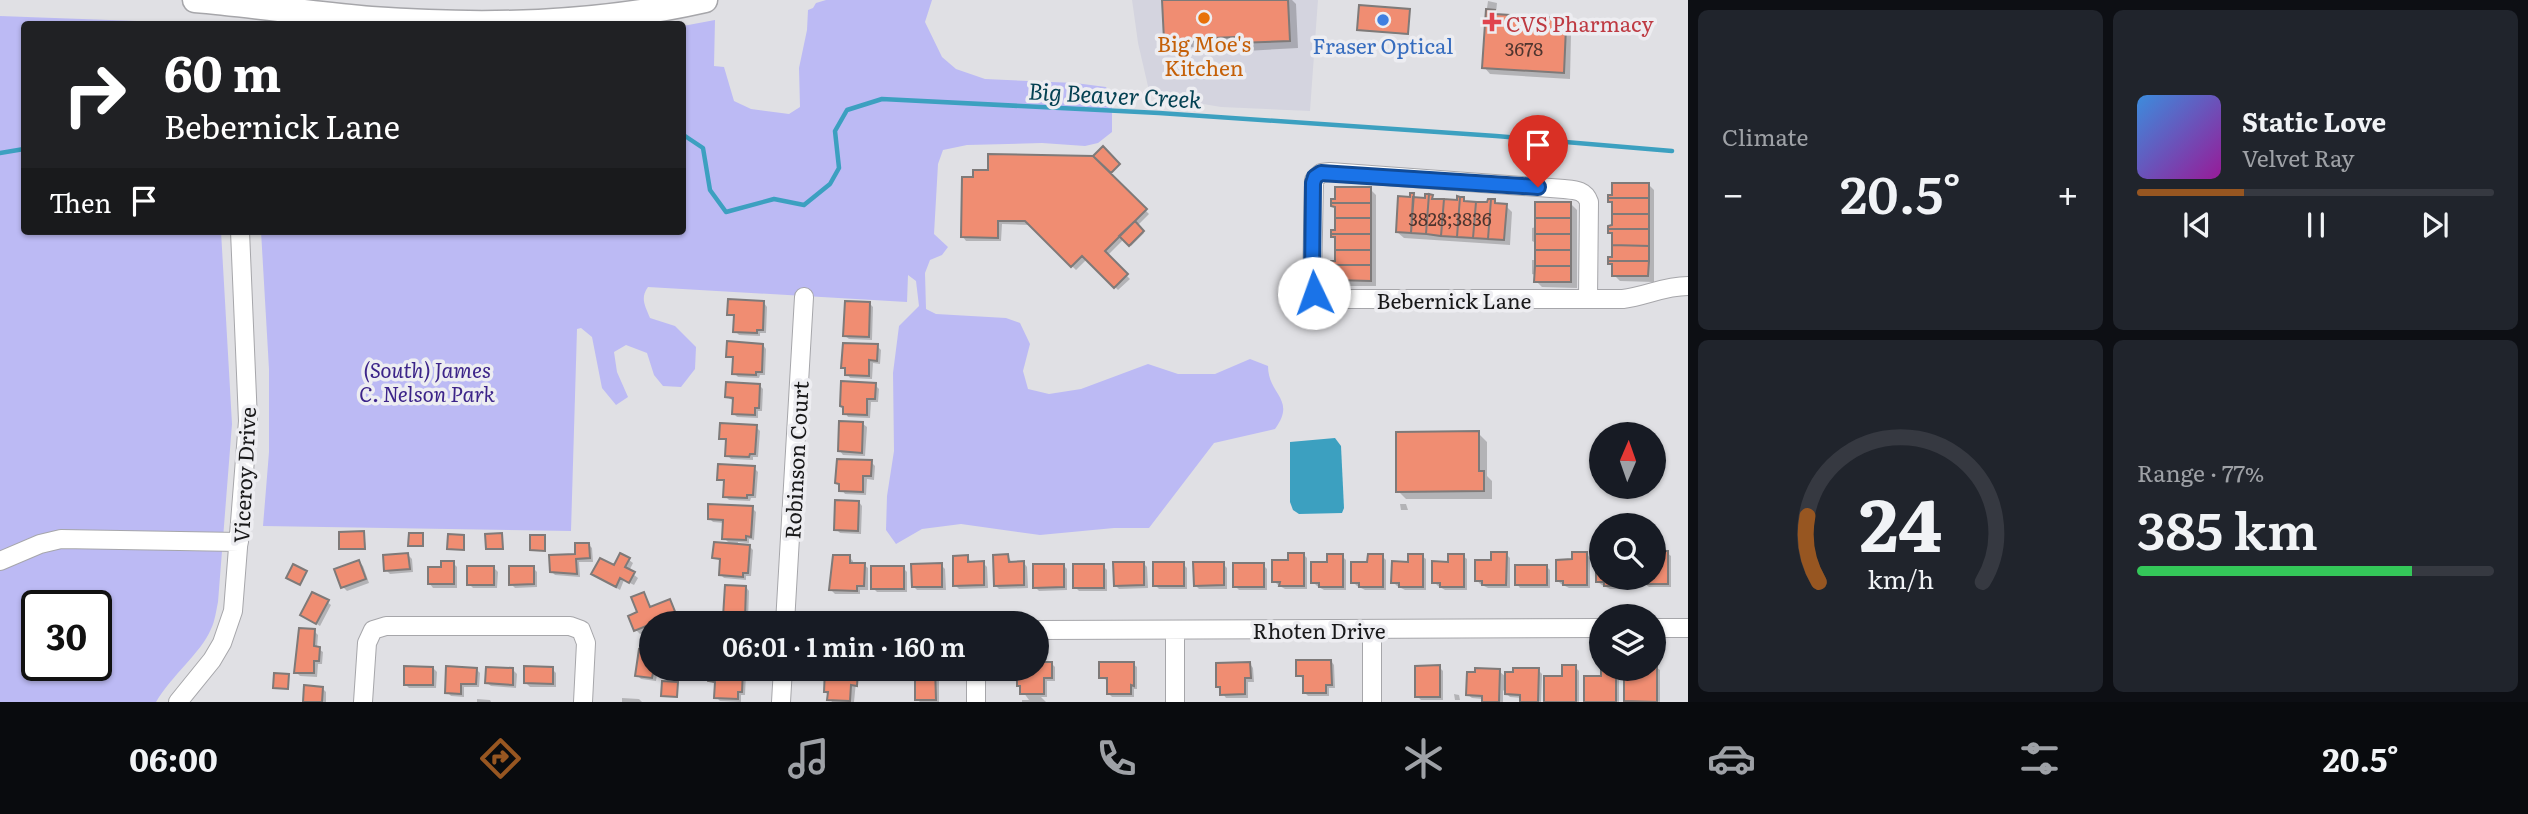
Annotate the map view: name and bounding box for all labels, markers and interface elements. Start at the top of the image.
place label: CVS Pharmacy [1506,7,1655,38]
marker: Big Moe's Kitchen [1196,10,1212,26]
marker: Fraser Optical [1375,12,1391,28]
marker: CVS Pharmacy [1484,14,1500,30]
place label: Big Moe's Kitchen [1157,27,1251,82]
place label: Fraser Optical [1313,29,1453,60]
text: 60 m [164,34,281,107]
house number: 3678 [1505,35,1543,62]
icon: right [49,49,140,140]
water label: Big Beaver Creek [1027,72,1203,116]
text: Bebernick Lane [164,101,400,149]
text: Static Love [2242,101,2386,140]
pin [1508,115,1568,187]
text: Climate [1722,119,1808,153]
icon: arrive [1519,126,1557,164]
text: Velvet Ray [2242,140,2354,174]
text: 20.5° [1840,153,1961,230]
text: − [1722,163,1744,220]
text: + [2057,163,2079,220]
text: Then [49,182,111,221]
icon: arrive [125,182,163,220]
house number: 3828;3836 [1408,205,1492,232]
icon: previous [2178,206,2216,244]
icon: pause [2297,206,2335,244]
icon: next [2416,206,2454,244]
position arrow [1277,256,1351,330]
street label: Bebernick Lane [1377,284,1532,315]
park label: (South) James C. Nelson Park [359,353,495,408]
street label: Robinson Court [775,380,815,540]
street label: Viceroy Drive [224,406,262,544]
north arrow [1589,422,1666,499]
map controls [1589,422,1666,681]
text: Range · 77% [2137,455,2264,489]
text: 24 [1859,466,1942,574]
text: 385 km [2137,489,2318,566]
button: search [1589,513,1666,590]
text: km/h [1867,560,1934,597]
speed limit sign: 30 [21,590,112,681]
button: layers [1589,604,1666,681]
street label: Rhoten Drive [1252,614,1386,645]
text: 06:01 · 1 min · 160 m [722,626,966,665]
text: 06:00 [129,734,218,782]
icon: directions [476,734,525,783]
icon: music [784,734,833,783]
icon: phone [1092,734,1141,783]
icon: climate [1399,734,1448,783]
icon: car [1707,734,1756,783]
icon: filters [2015,734,2064,783]
text: 20.5° [2323,734,2399,782]

